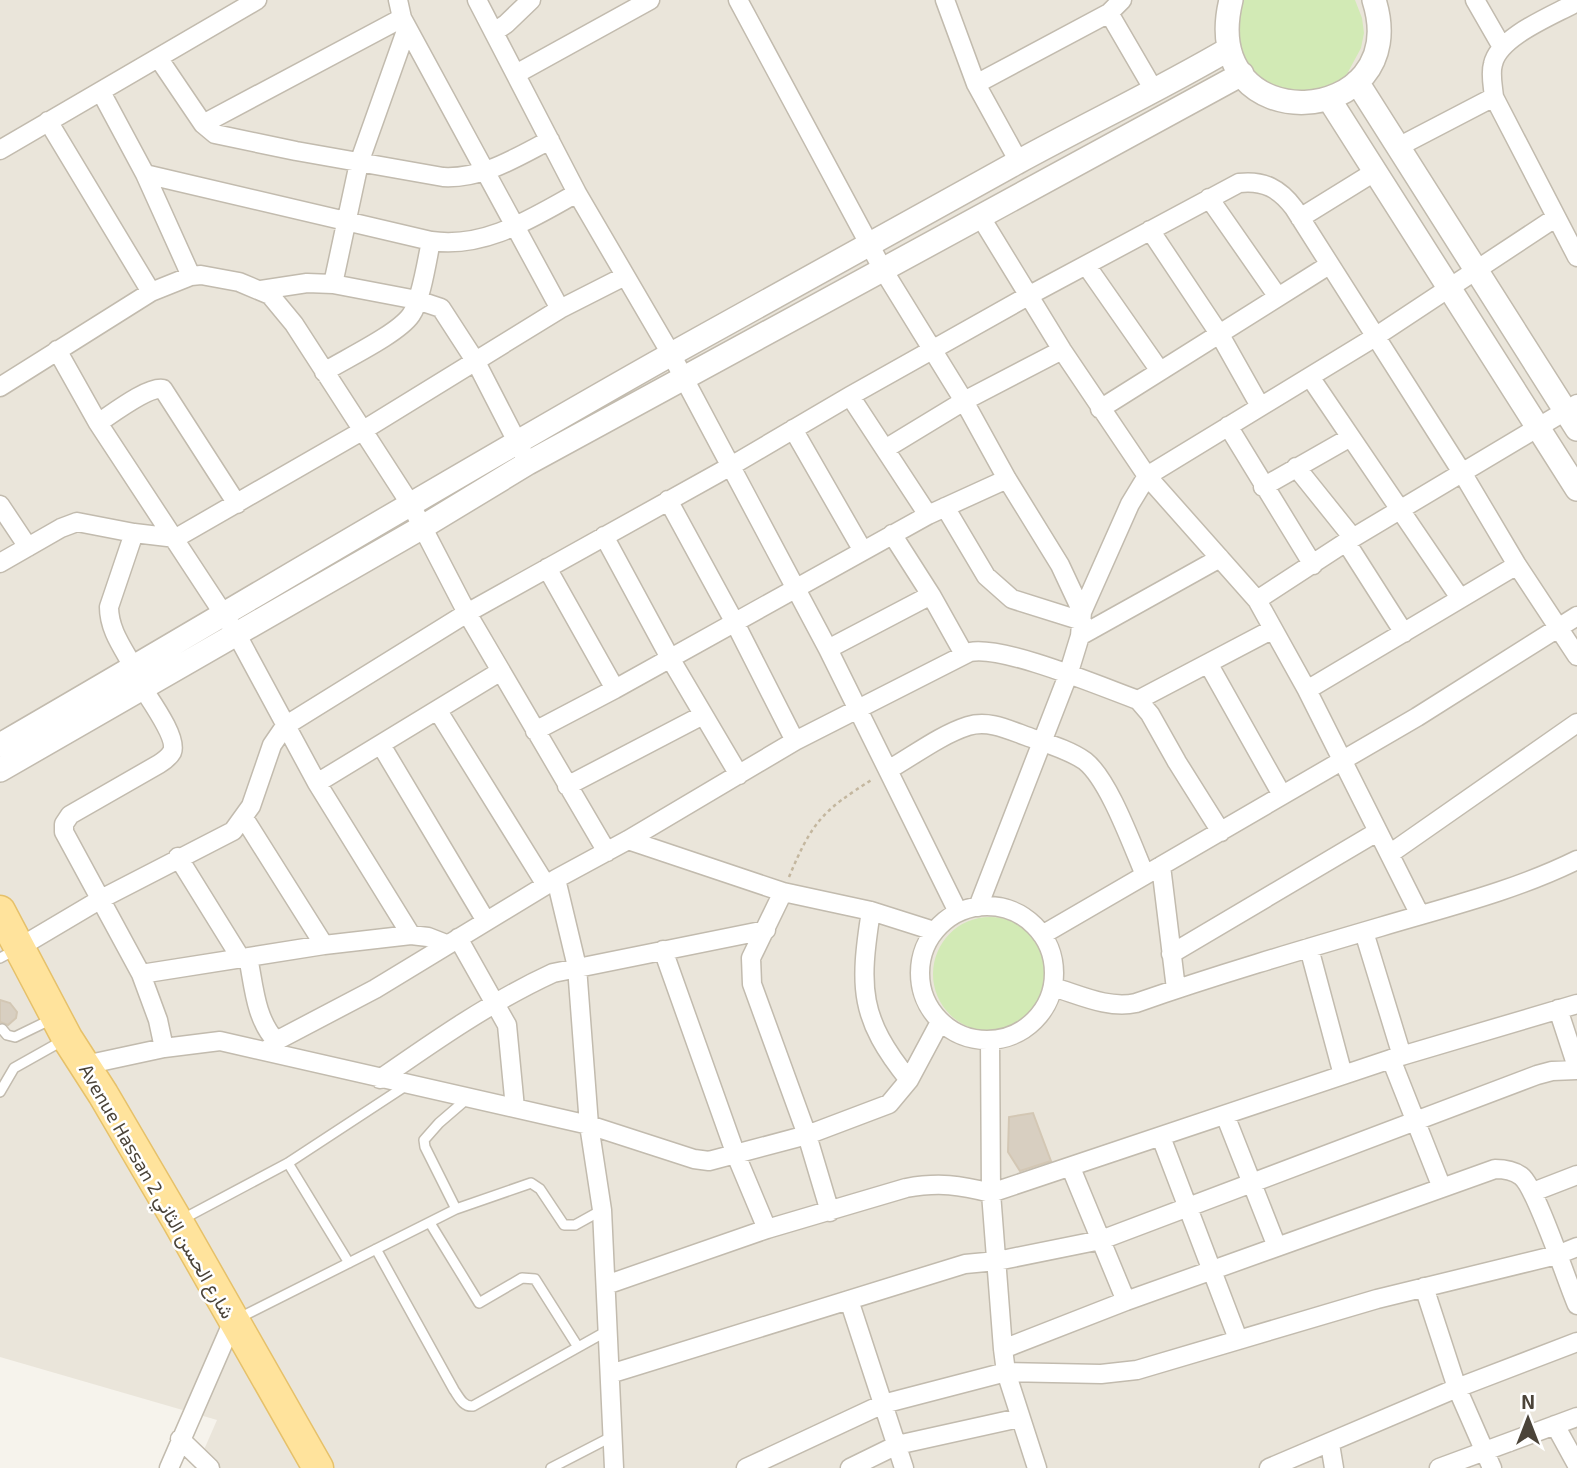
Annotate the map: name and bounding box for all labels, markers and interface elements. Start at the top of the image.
street label: Avenue Hassan 2 شارع الحسن الثاني [71,1059,240,1325]
north arrow [1493,1384,1563,1454]
text: N [1521,1390,1535,1413]

